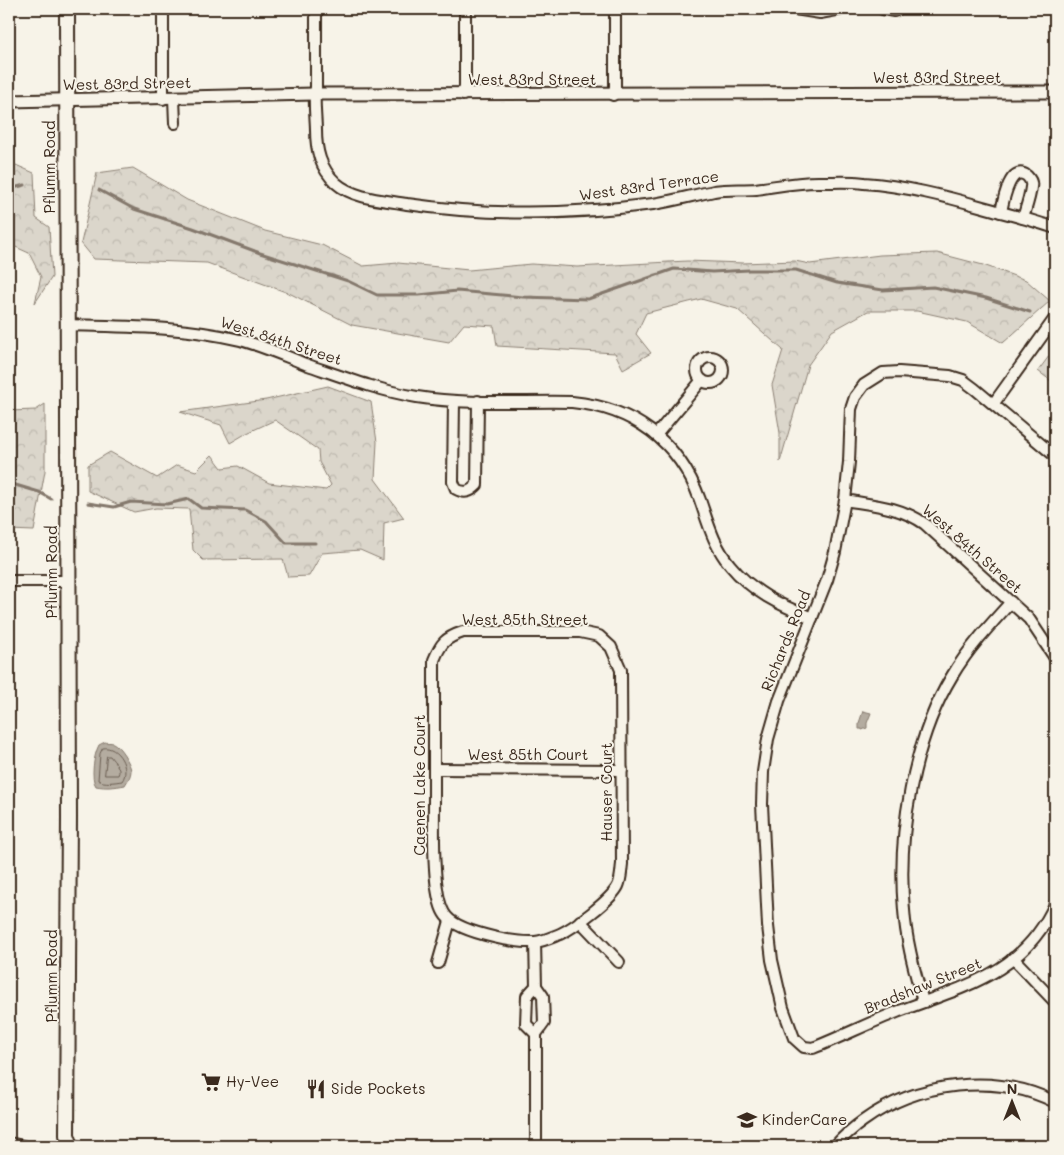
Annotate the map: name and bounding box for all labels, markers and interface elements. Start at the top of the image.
street label: West 83rd Street [873,67,1001,87]
street label: West 83rd Street [468,69,596,89]
street label: West 83rd Street [63,72,191,94]
street label: Pflumm Road [39,120,59,214]
street label: West 83rd Terrace [578,165,720,205]
street label: West 84th Street [218,311,345,369]
street label: West 84th Street [918,499,1027,597]
street label: Pflumm Road [41,525,61,619]
street label: Richards Road [756,587,814,694]
street label: West 85th Street [462,609,588,629]
street label: Caenen Lake Court [409,714,429,856]
street label: Hauser Court [596,742,616,842]
street label: West 85th Court [468,744,588,764]
street label: Pflumm Road [41,929,61,1023]
street label: Bradshaw Street [861,952,984,1018]
supermarket icon: Hy-Vee [200,1071,222,1093]
place label: Hy-Vee [226,1071,279,1091]
restaurant icon: Side Pockets [305,1078,327,1100]
place label: Side Pockets [331,1078,426,1098]
north arrow [986,1078,1036,1128]
text: N [1007,1079,1017,1098]
school or university icon: KinderCare [736,1109,758,1131]
place label: KinderCare [762,1109,847,1129]

